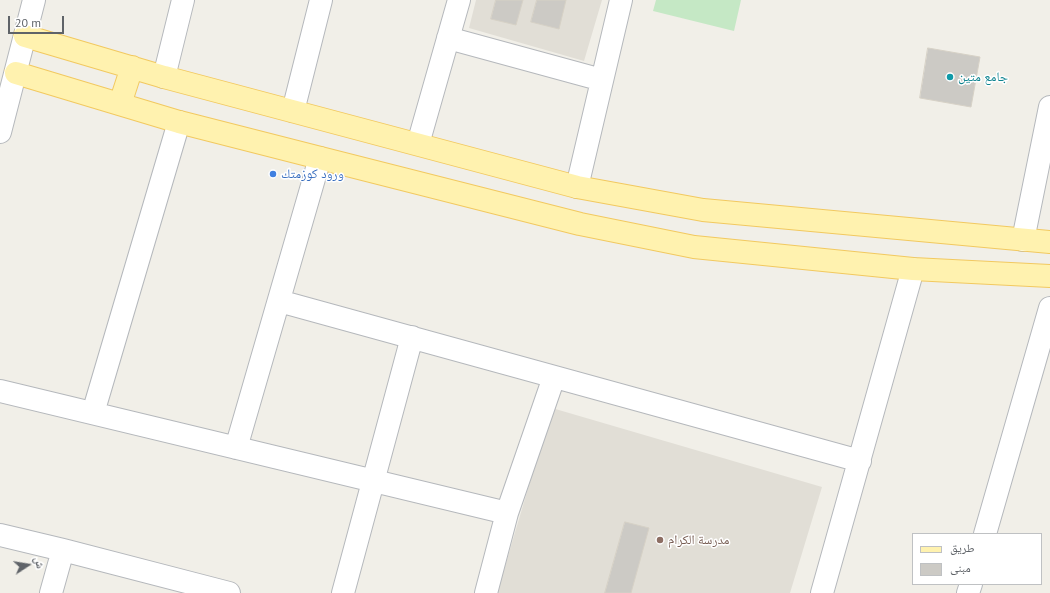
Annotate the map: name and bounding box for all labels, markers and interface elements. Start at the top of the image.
scale bar [10,8,66,34]
text: 20 m [15,15,41,30]
place label: جامع متين [958,69,1008,85]
marker: جامع متين [945,72,955,82]
place label: ورود كوزمتك [281,166,344,182]
marker: ورود كوزمتك [268,169,278,179]
place label: مدرسة الكرام [668,532,730,548]
legend [912,533,1042,585]
marker: مدرسة الكرام [655,535,665,545]
text: طريق [950,540,975,555]
north arrow [8,545,48,585]
text: ش [32,555,48,570]
text: مبنى [950,560,971,575]

